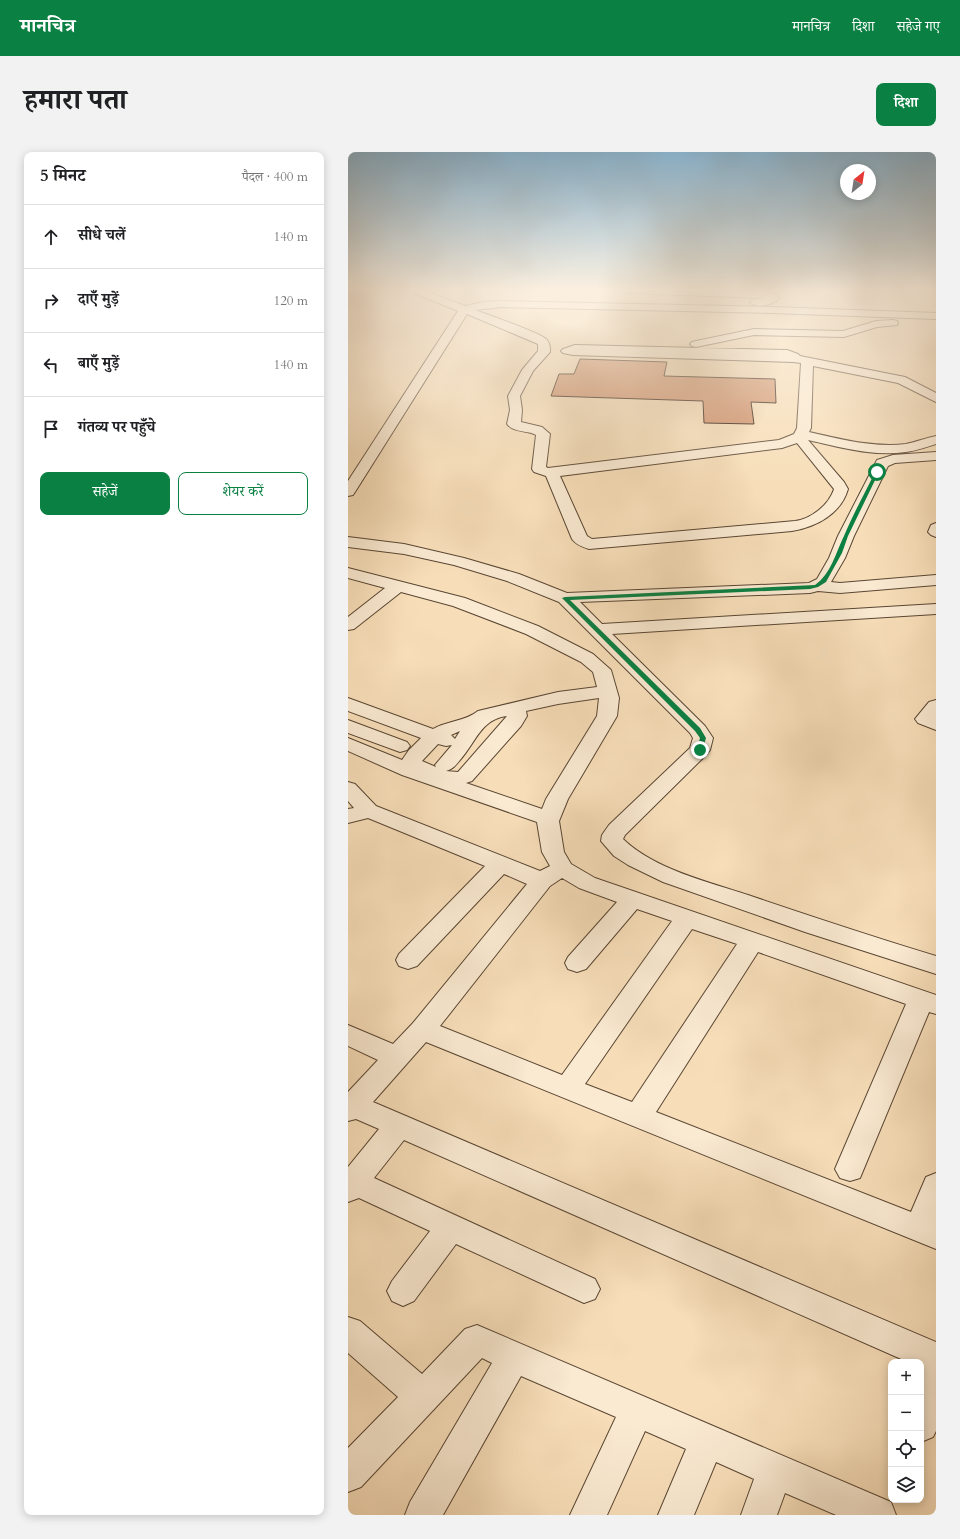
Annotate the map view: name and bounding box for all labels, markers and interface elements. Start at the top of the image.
text: मानचित्र [20,13,75,39]
text: मानचित्र [792,17,830,36]
text: दिशा [852,17,874,36]
text: सहेजे गए [896,17,940,36]
text: हमारा पता [24,81,127,119]
button: दिशा [876,83,936,126]
text: 5 मिनट [40,164,86,187]
north arrow [840,164,876,200]
text: पैदल · 400 m [242,168,308,186]
text: सीधे चलें [78,225,126,245]
icon: ahead [40,226,62,248]
text: 140 m [274,228,308,246]
text: दाएँ मुड़ें [78,289,119,309]
icon: right [40,290,62,312]
text: 120 m [274,292,308,310]
text: बाएँ मुड़ें [78,353,119,373]
icon: left [40,354,62,376]
text: 140 m [274,356,308,374]
text: गंतव्य पर पहुँचे [78,417,155,437]
icon: arrive [40,418,62,440]
route start [868,463,886,481]
button: सहेजें [40,472,170,515]
button: शेयर करें [178,472,308,515]
route end [691,741,709,759]
map controls [888,1359,924,1503]
button: + [888,1359,924,1395]
button: − [888,1395,924,1431]
button: locate [888,1431,924,1467]
button: layers [888,1467,924,1503]

